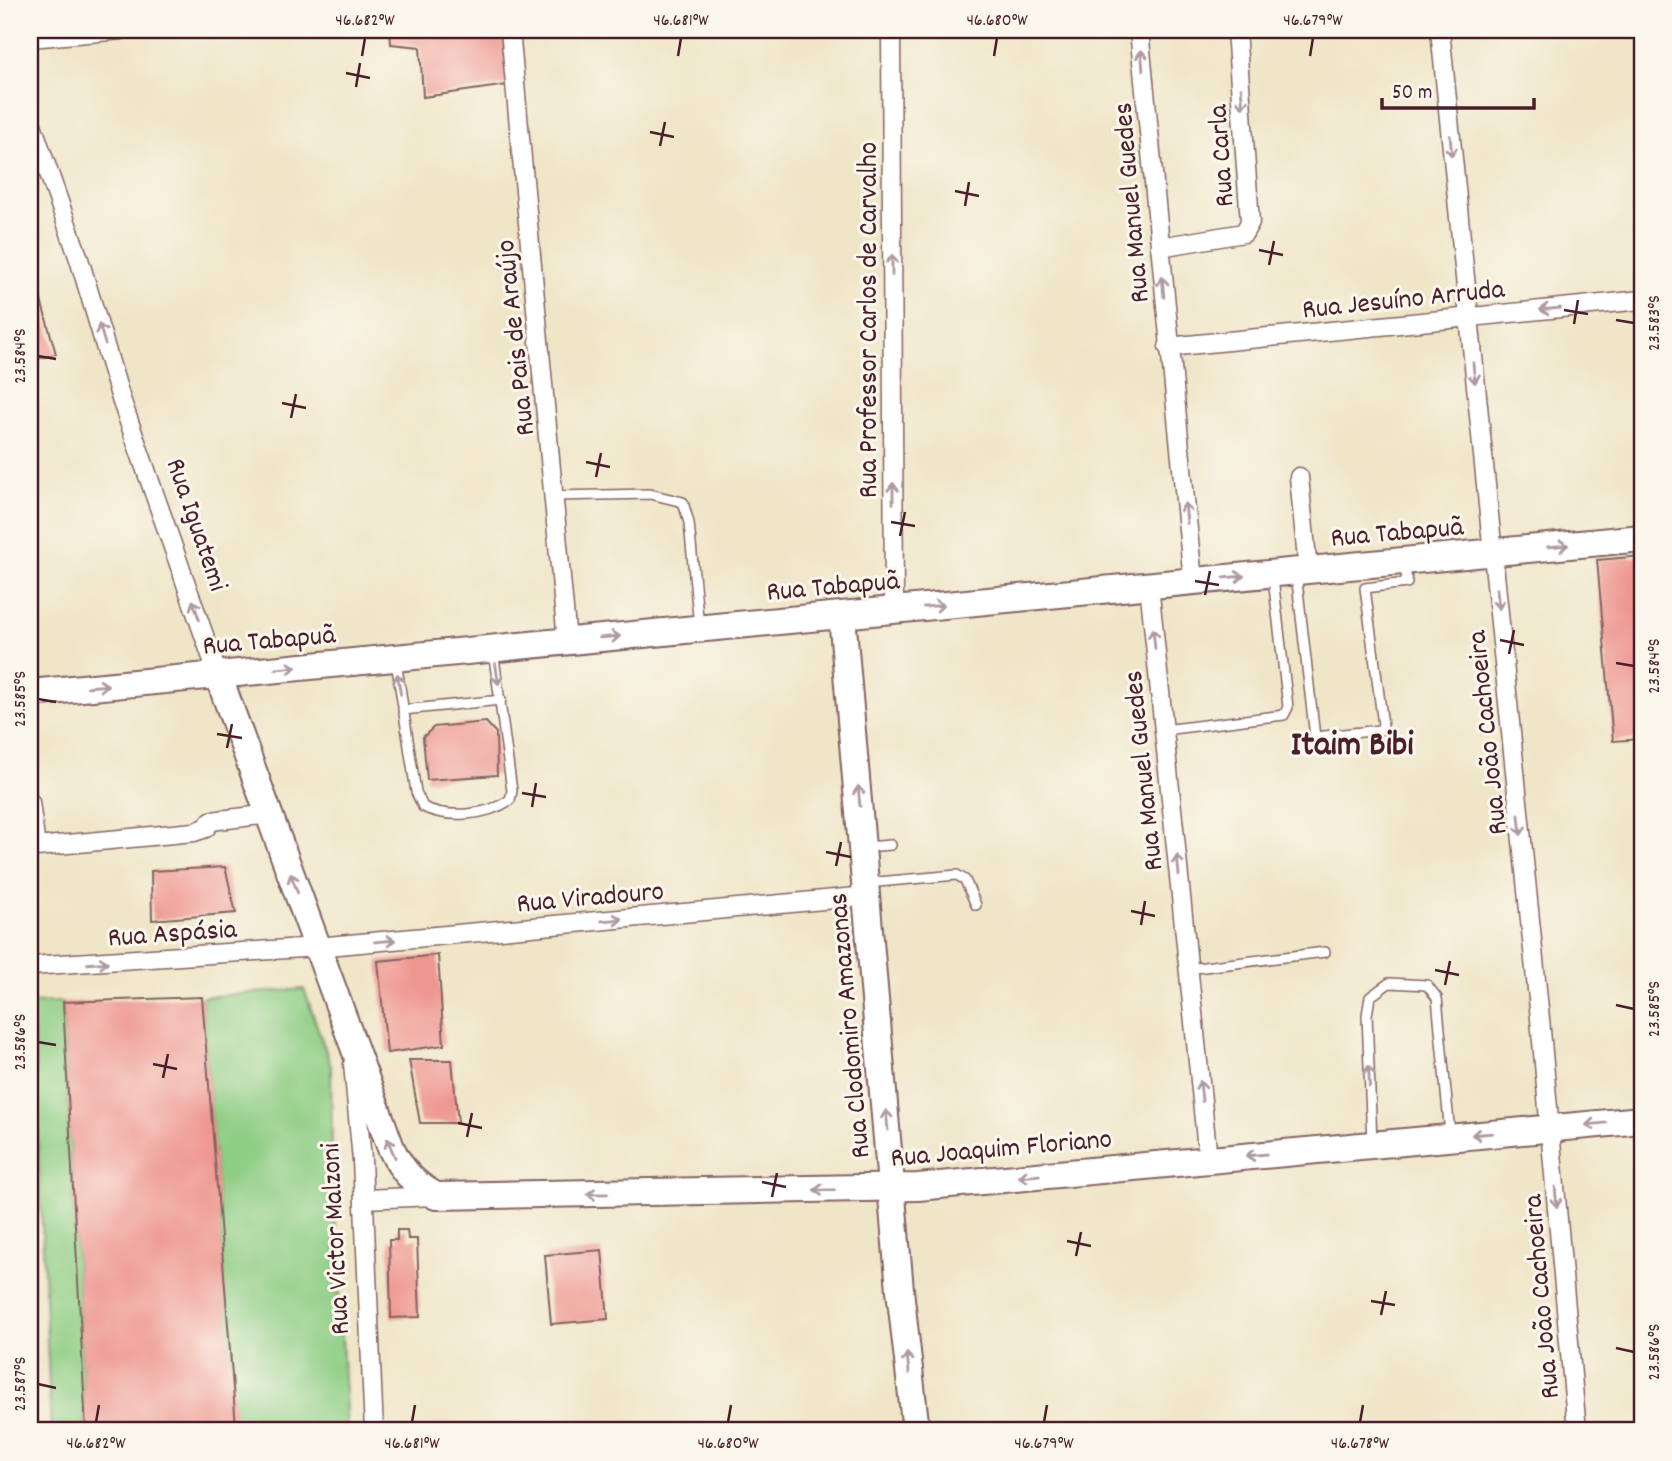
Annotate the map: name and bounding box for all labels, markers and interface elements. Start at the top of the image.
text: 46.682°W [335,9,395,34]
text: 46.681°W [653,9,709,34]
text: 46.680°W [966,9,1028,34]
text: 46.679°W [1283,9,1343,34]
one-way arrow [1135,50,1148,72]
scale bar [1382,66,1534,110]
text: 50 m [1392,79,1432,109]
one-way arrow [1236,86,1249,109]
street label: Rua Manuel Guedes [1105,101,1163,304]
street label: Rua Carla [1200,102,1248,208]
one-way arrow [1445,135,1458,157]
street label: Rua Professor Carlos de Carvalho [851,142,891,498]
street label: Rua Pais de Araújo [488,237,548,438]
one-way arrow [885,254,899,277]
street label: Rua Jesuíno Arruda [1300,271,1507,332]
one-way arrow [1156,276,1169,299]
text: 23.583°S [1643,295,1668,351]
one-way arrow [1539,303,1562,316]
one-way arrow [94,323,107,345]
text: 23.584°S [9,328,34,384]
one-way arrow [1467,361,1480,384]
street label: Rua Iguatemi [153,454,236,598]
one-way arrow [886,481,900,504]
one-way arrow [1179,502,1192,525]
street label: Rua Tabapuã [1329,509,1466,561]
one-way arrow [1546,539,1569,552]
street label: Rua Tabapuã [765,563,902,615]
one-way arrow [1222,570,1245,583]
one-way arrow [1491,587,1504,610]
one-way arrow [189,599,202,621]
one-way arrow [923,599,945,612]
street label: Rua Tabapuã [201,617,338,669]
street label: Rua João Cachoeira [1459,627,1521,837]
one-way arrow [1147,628,1160,651]
one-way arrow [598,630,621,643]
text: 23.584°S [1643,638,1668,694]
one-way arrow [274,661,297,674]
one-way arrow [491,662,504,685]
street label: Rua Manuel Guedes [1116,668,1176,873]
text: 23.585°S [9,671,34,727]
one-way arrow [392,673,405,696]
one-way arrow [86,679,108,692]
district label: Itaim Bibi [1290,722,1414,772]
one-way arrow [852,785,865,808]
one-way arrow [1514,814,1527,836]
one-way arrow [1171,854,1184,877]
one-way arrow [287,872,300,894]
street label: Rua Viradouro [515,874,666,926]
street label: Rua Clodomiro Amazonas [820,891,883,1160]
street label: Rua Aspásia [106,911,239,960]
one-way arrow [600,913,623,926]
one-way arrow [374,934,396,947]
one-way arrow [86,956,109,969]
text: 23.585°S [1643,981,1668,1037]
text: 23.586°S [9,1013,34,1070]
one-way arrow [1363,1065,1376,1088]
one-way arrow [1194,1081,1207,1103]
one-way arrow [880,1109,893,1132]
one-way arrow [1585,1118,1608,1131]
street label: Rua Joaquim Floriano [889,1121,1114,1181]
one-way arrow [1471,1128,1494,1141]
one-way arrow [384,1137,397,1159]
street label: Rua Victor Malzoni [313,1142,363,1336]
one-way arrow [1245,1149,1267,1162]
one-way arrow [1018,1170,1041,1183]
one-way arrow [813,1183,836,1197]
one-way arrow [1550,1185,1563,1207]
one-way arrow [585,1188,608,1201]
street label: Rua João Cachoeira [1515,1192,1573,1401]
text: 23.586°S [1643,1323,1668,1380]
one-way arrow [901,1353,914,1375]
text: 23.587°S [9,1356,34,1412]
text: 46.682°W [66,1432,126,1457]
text: 46.681°W [384,1432,440,1457]
text: 46.680°W [697,1432,759,1457]
text: 46.679°W [1014,1432,1074,1457]
text: 46.678°W [1331,1432,1390,1457]

